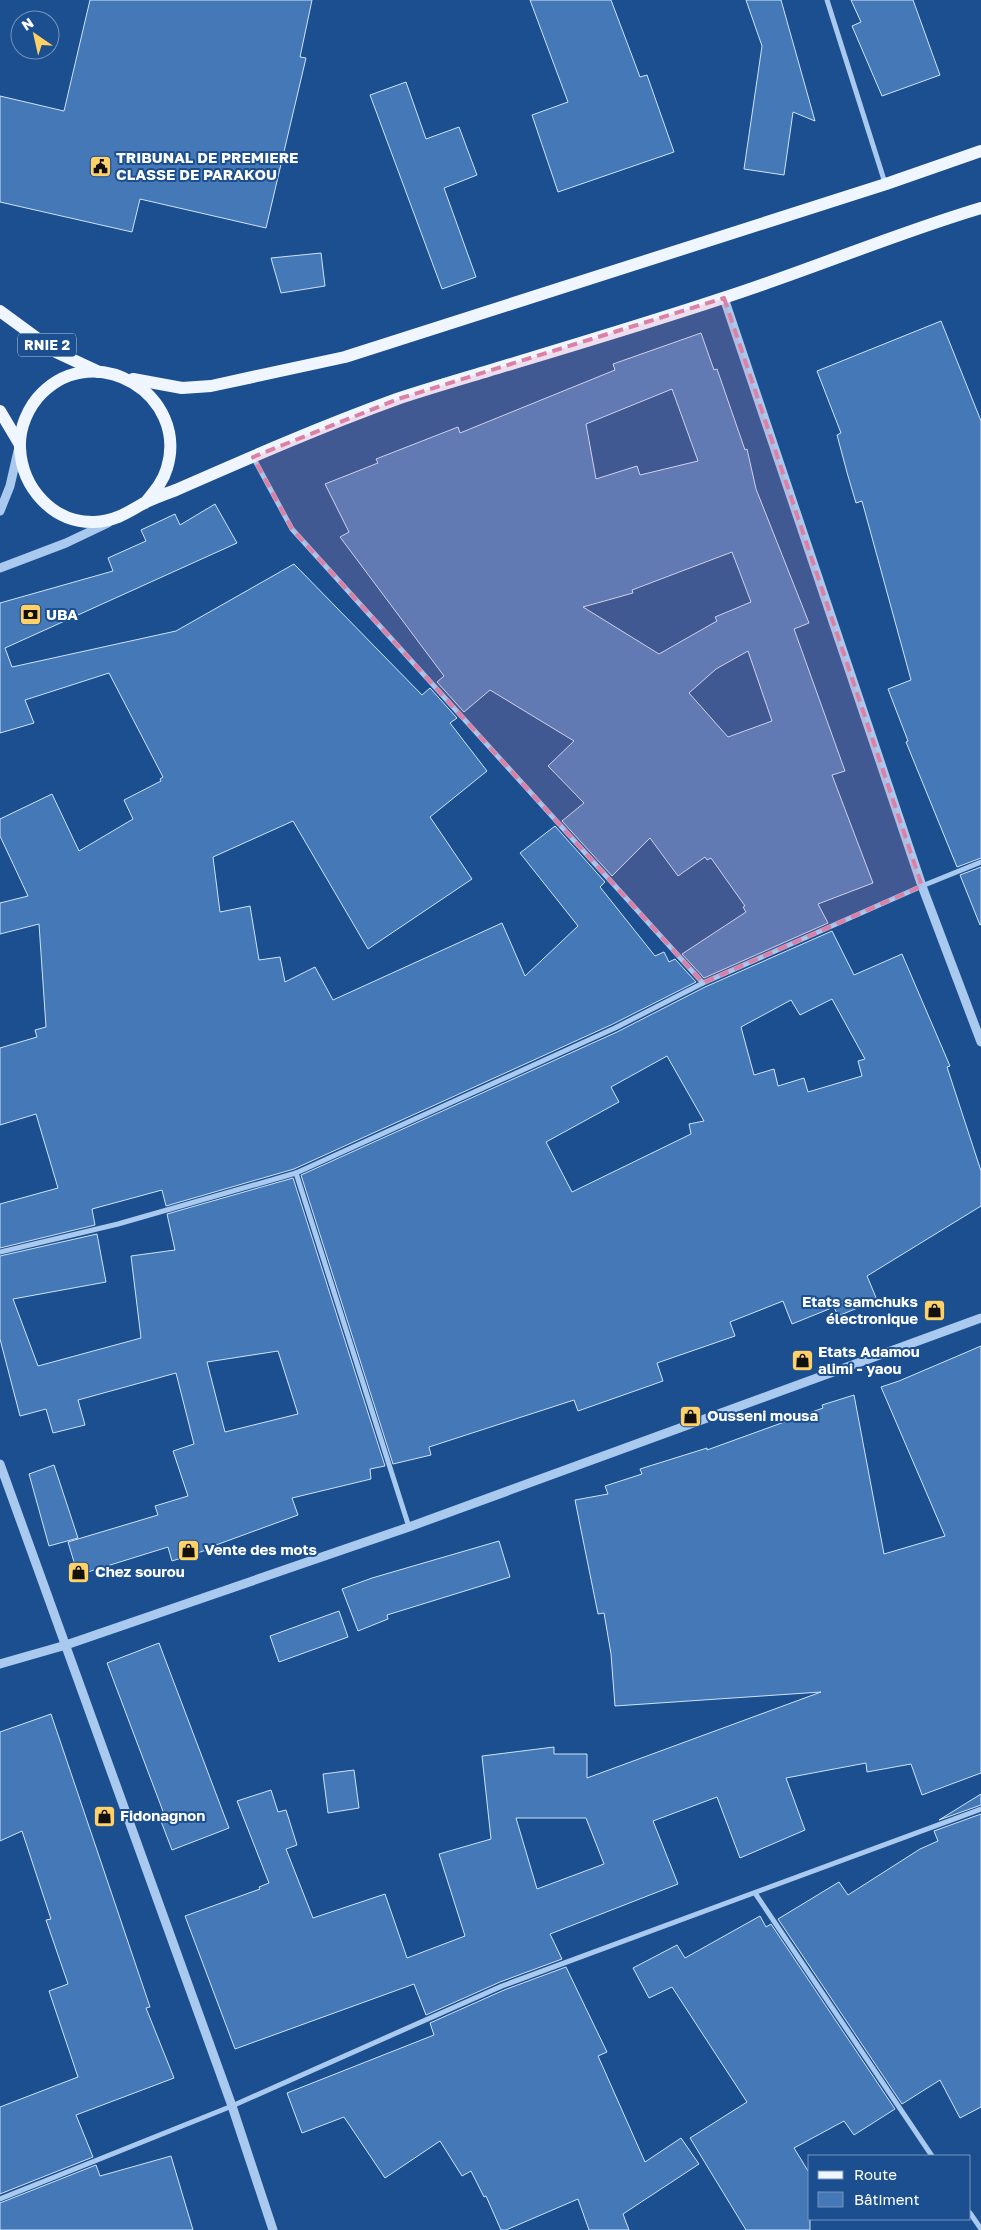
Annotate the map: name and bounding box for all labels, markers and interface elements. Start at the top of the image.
north arrow [10,10,60,60]
text: N [18,14,37,34]
place label: TRIBUNAL DE PREMIERE CLASSE DE PARAKOU [116,148,298,183]
public building icon: TRIBUNAL DE PREMIERE CLASSE DE PARAKOU [88,155,112,179]
road number: RNIE 2 [18,334,76,356]
bank icon: UBA [18,603,42,627]
place label: UBA [46,605,78,623]
place label: Etats samchuks électronique [802,1292,918,1327]
shop icon: Etats samchuks électronique [922,1299,946,1323]
place label: Etats Adamou alimi - yaou [818,1342,920,1377]
shop icon: Etats Adamou alimi - yaou [790,1349,814,1373]
shop icon: Ousseni mousa [679,1404,703,1428]
place label: Ousseni mousa [707,1406,819,1424]
shop icon: Vente des mots [176,1538,200,1562]
place label: Vente des mots [204,1540,317,1558]
shop icon: Chez sourou [67,1560,91,1584]
place label: Chez sourou [95,1562,185,1580]
shop icon: Fidonagnon [92,1804,116,1828]
place label: Fidonagnon [120,1806,205,1824]
legend [808,2155,971,2220]
text: Route [854,2165,897,2183]
text: Bâtiment [854,2190,919,2208]

